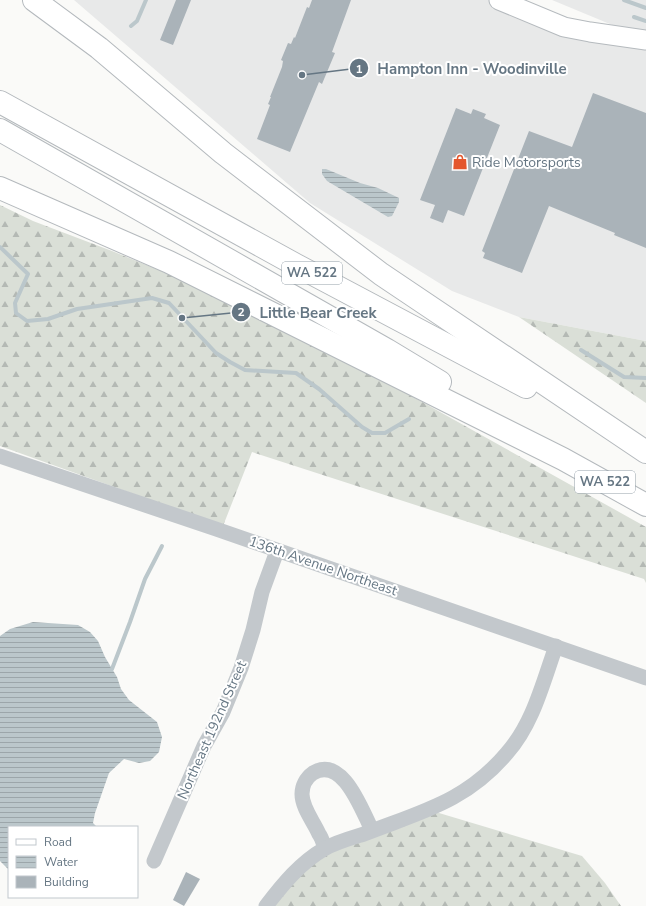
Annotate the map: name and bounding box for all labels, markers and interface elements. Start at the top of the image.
callout: Hampton Inn - Woodinville [349,55,575,82]
text: Hampton Inn - Woodinville [377,59,567,79]
text: 1 [355,61,363,77]
shop icon: Ride Motorsports [451,153,469,171]
place label: Ride Motorsports [472,153,581,172]
road number: WA 522 [282,262,342,284]
callout: Little Bear Creek [231,299,384,326]
text: Little Bear Creek [259,303,377,323]
text: 2 [237,304,245,320]
road number: WA 522 [575,471,635,493]
street label: 136th Avenue Northeast [246,532,400,600]
street label: Northeast 192nd Street [173,658,251,802]
legend [8,826,138,898]
text: Road [44,834,72,850]
text: Water [44,854,78,870]
text: Building [44,874,89,890]

